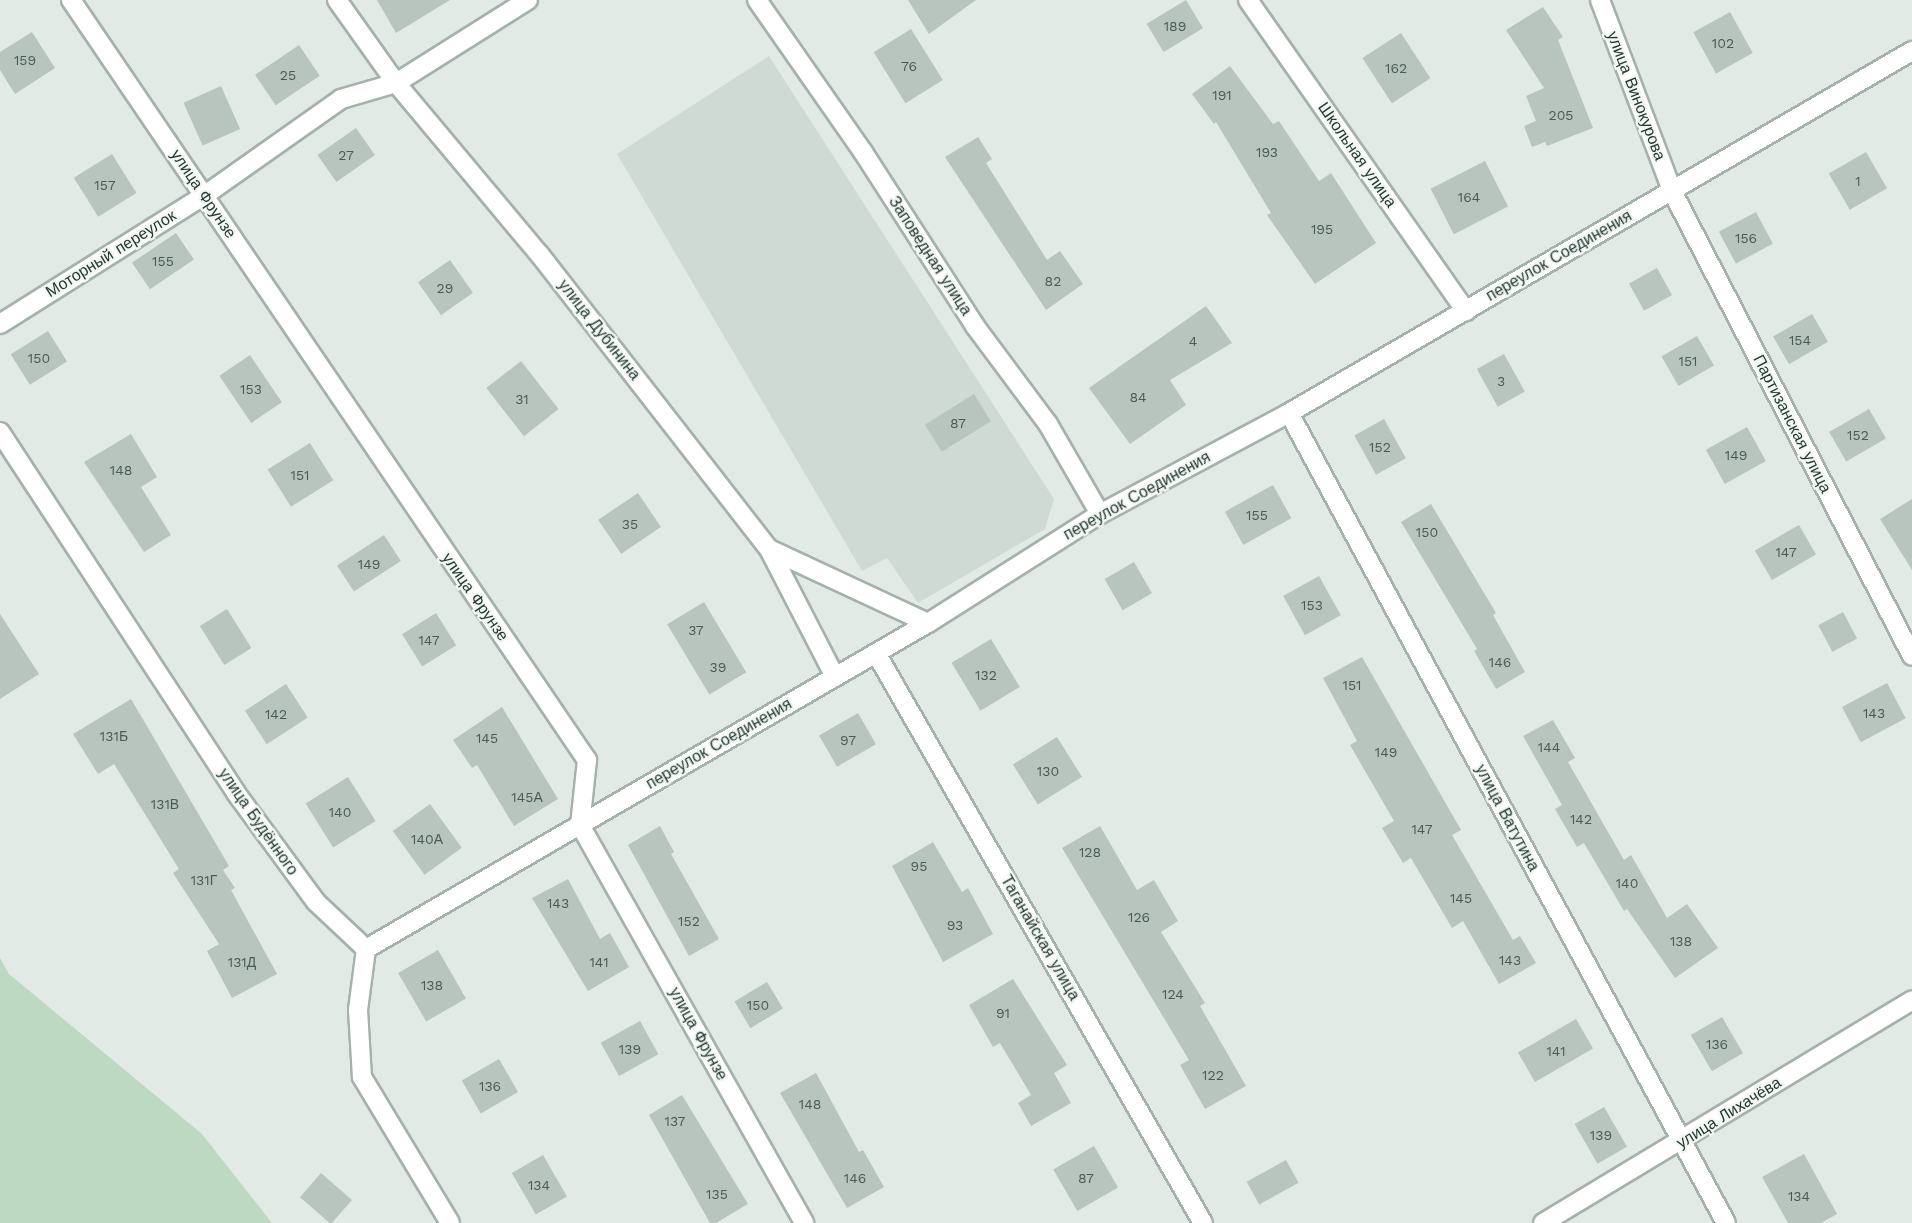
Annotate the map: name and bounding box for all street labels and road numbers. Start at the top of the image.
street label: улица Винокурова [1603,29,1669,163]
street label: Школьная улица [1314,99,1400,211]
street label: улица Фрунзе [166,146,240,242]
street label: Заповедная улица [884,193,976,319]
street label: Моторный переулок [42,206,180,302]
street label: переулок Соединения [1483,206,1635,306]
street label: улица Дубинина [554,276,644,384]
street label: Партизанская улица [1749,352,1835,496]
street label: переулок Соединения [1060,448,1214,544]
street label: улица Фрунзе [438,549,512,645]
street label: переулок Соединения [643,694,795,794]
street label: улица Ватутина [1471,761,1543,875]
street label: улица Будённого [214,765,302,879]
street label: Таганайская улица [996,872,1084,1004]
street label: улица Фрунзе [665,984,731,1084]
street label: улица Лихачёва [1673,1073,1785,1153]

